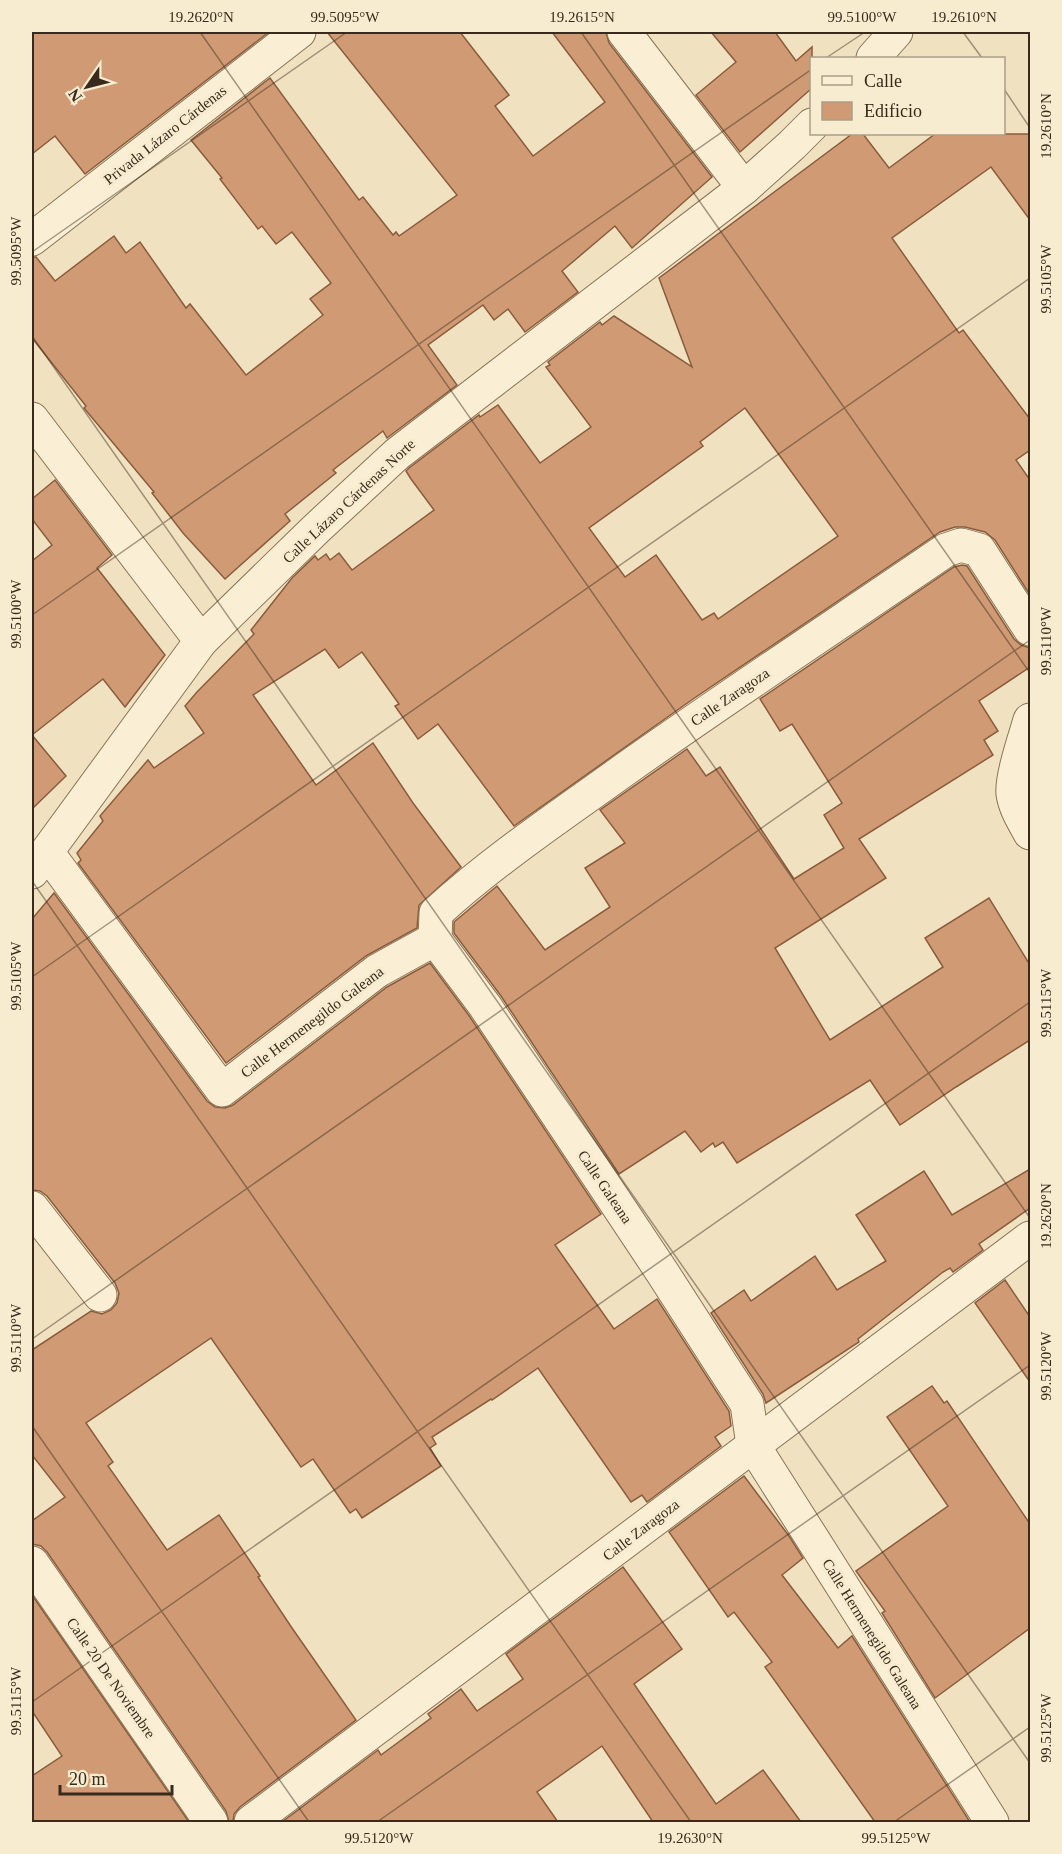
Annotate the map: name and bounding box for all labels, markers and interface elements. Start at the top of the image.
text: 19.2620°N [168,9,234,25]
text: 99.5095°W [311,9,380,25]
text: 19.2615°N [549,9,615,25]
text: 99.5100°W [828,9,897,25]
text: 19.2610°N [931,9,997,25]
north arrow [57,57,117,117]
legend [810,57,1005,135]
text: Calle [864,71,902,91]
street label: Privada Lázaro Cárdenas [101,82,229,188]
text: N [65,85,85,105]
text: 19.2610°N [1038,93,1054,159]
text: Edificio [864,101,922,121]
text: 99.5095°W [8,216,24,285]
text: 99.5105°W [1038,244,1054,313]
street label: Calle Lázaro Cárdenas Norte [280,435,419,566]
text: 99.5100°W [8,579,24,648]
text: 99.5110°W [1038,606,1054,675]
street label: Calle Zaragoza [688,665,773,729]
text: 99.5105°W [8,941,24,1010]
street label: Calle Hermenegildo Galeana [238,963,387,1081]
text: 99.5115°W [1038,968,1054,1037]
street label: Calle Galeana [575,1147,635,1227]
text: 19.2620°N [1038,1183,1054,1249]
text: 99.5110°W [8,1303,24,1372]
text: 99.5120°W [1038,1331,1054,1400]
street label: Calle Zaragoza [600,1496,682,1564]
street label: Calle Hermenegildo Galeana [819,1556,925,1712]
street label: Calle 20 De Noviembre [63,1615,159,1741]
text: 99.5115°W [8,1666,24,1735]
text: 99.5125°W [1038,1693,1054,1762]
scale bar [60,1758,172,1796]
text: 20 m [69,1769,106,1789]
text: 99.5120°W [345,1830,414,1846]
text: 19.2630°N [657,1830,723,1846]
text: 99.5125°W [862,1830,931,1846]

